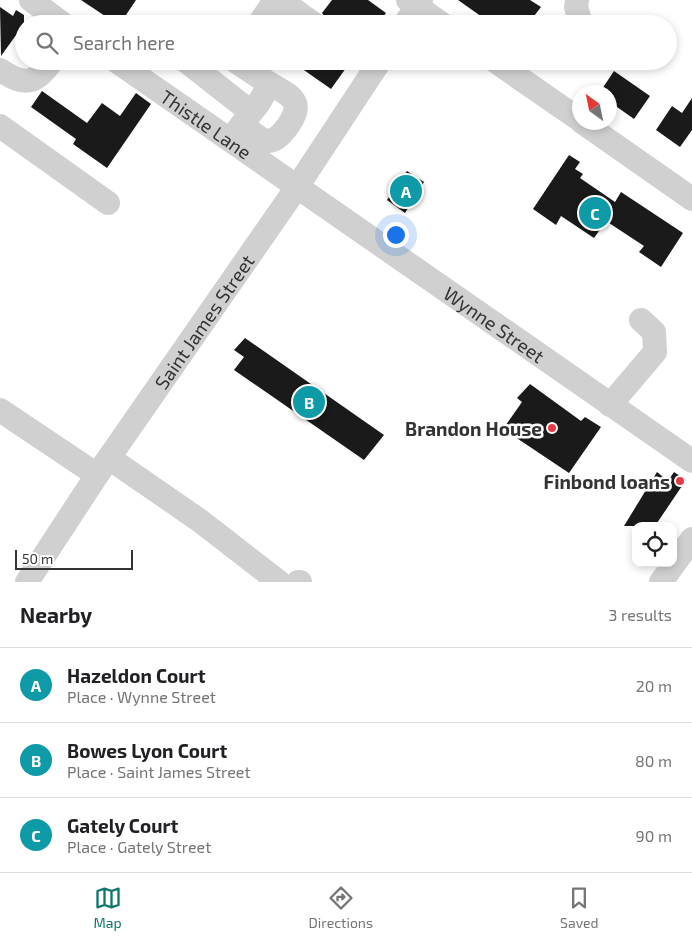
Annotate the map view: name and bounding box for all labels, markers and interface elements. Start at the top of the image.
search box [15,15,677,70]
icon: search [33,29,61,57]
text: Search here [73,31,175,54]
street label: Thistle Lane [157,84,256,163]
north arrow [572,85,617,130]
pin: A [390,172,422,210]
pin: C [579,194,611,232]
your location [383,222,409,248]
street label: Saint James Street [149,250,258,393]
street label: Wynne Street [440,281,549,367]
pin: B [293,383,325,421]
place label: Brandon House [405,417,542,440]
marker: Brandon House [546,422,558,434]
place label: Finbond loans [544,470,670,493]
marker: Finbond loans [674,475,686,487]
map controls [632,522,677,567]
button: locate [632,522,677,567]
scale bar [15,547,132,570]
text: 50 m [22,550,53,567]
text: Nearby [20,602,92,627]
text: 3 results [609,605,672,624]
text: Hazeldon Court [67,664,205,687]
text: A [31,676,41,695]
text: 20 m [636,676,672,695]
text: Place · Wynne Street [67,687,216,706]
text: Bowes Lyon Court [67,739,227,762]
text: B [31,751,41,770]
text: 80 m [635,751,672,770]
text: Place · Saint James Street [67,762,251,781]
text: Gately Court [67,814,178,837]
text: C [31,826,41,845]
text: 90 m [636,826,672,845]
text: Place · Gately Street [67,837,211,856]
tab: Map [93,884,122,931]
tab: Directions [309,884,373,931]
tab: Saved [560,884,599,931]

